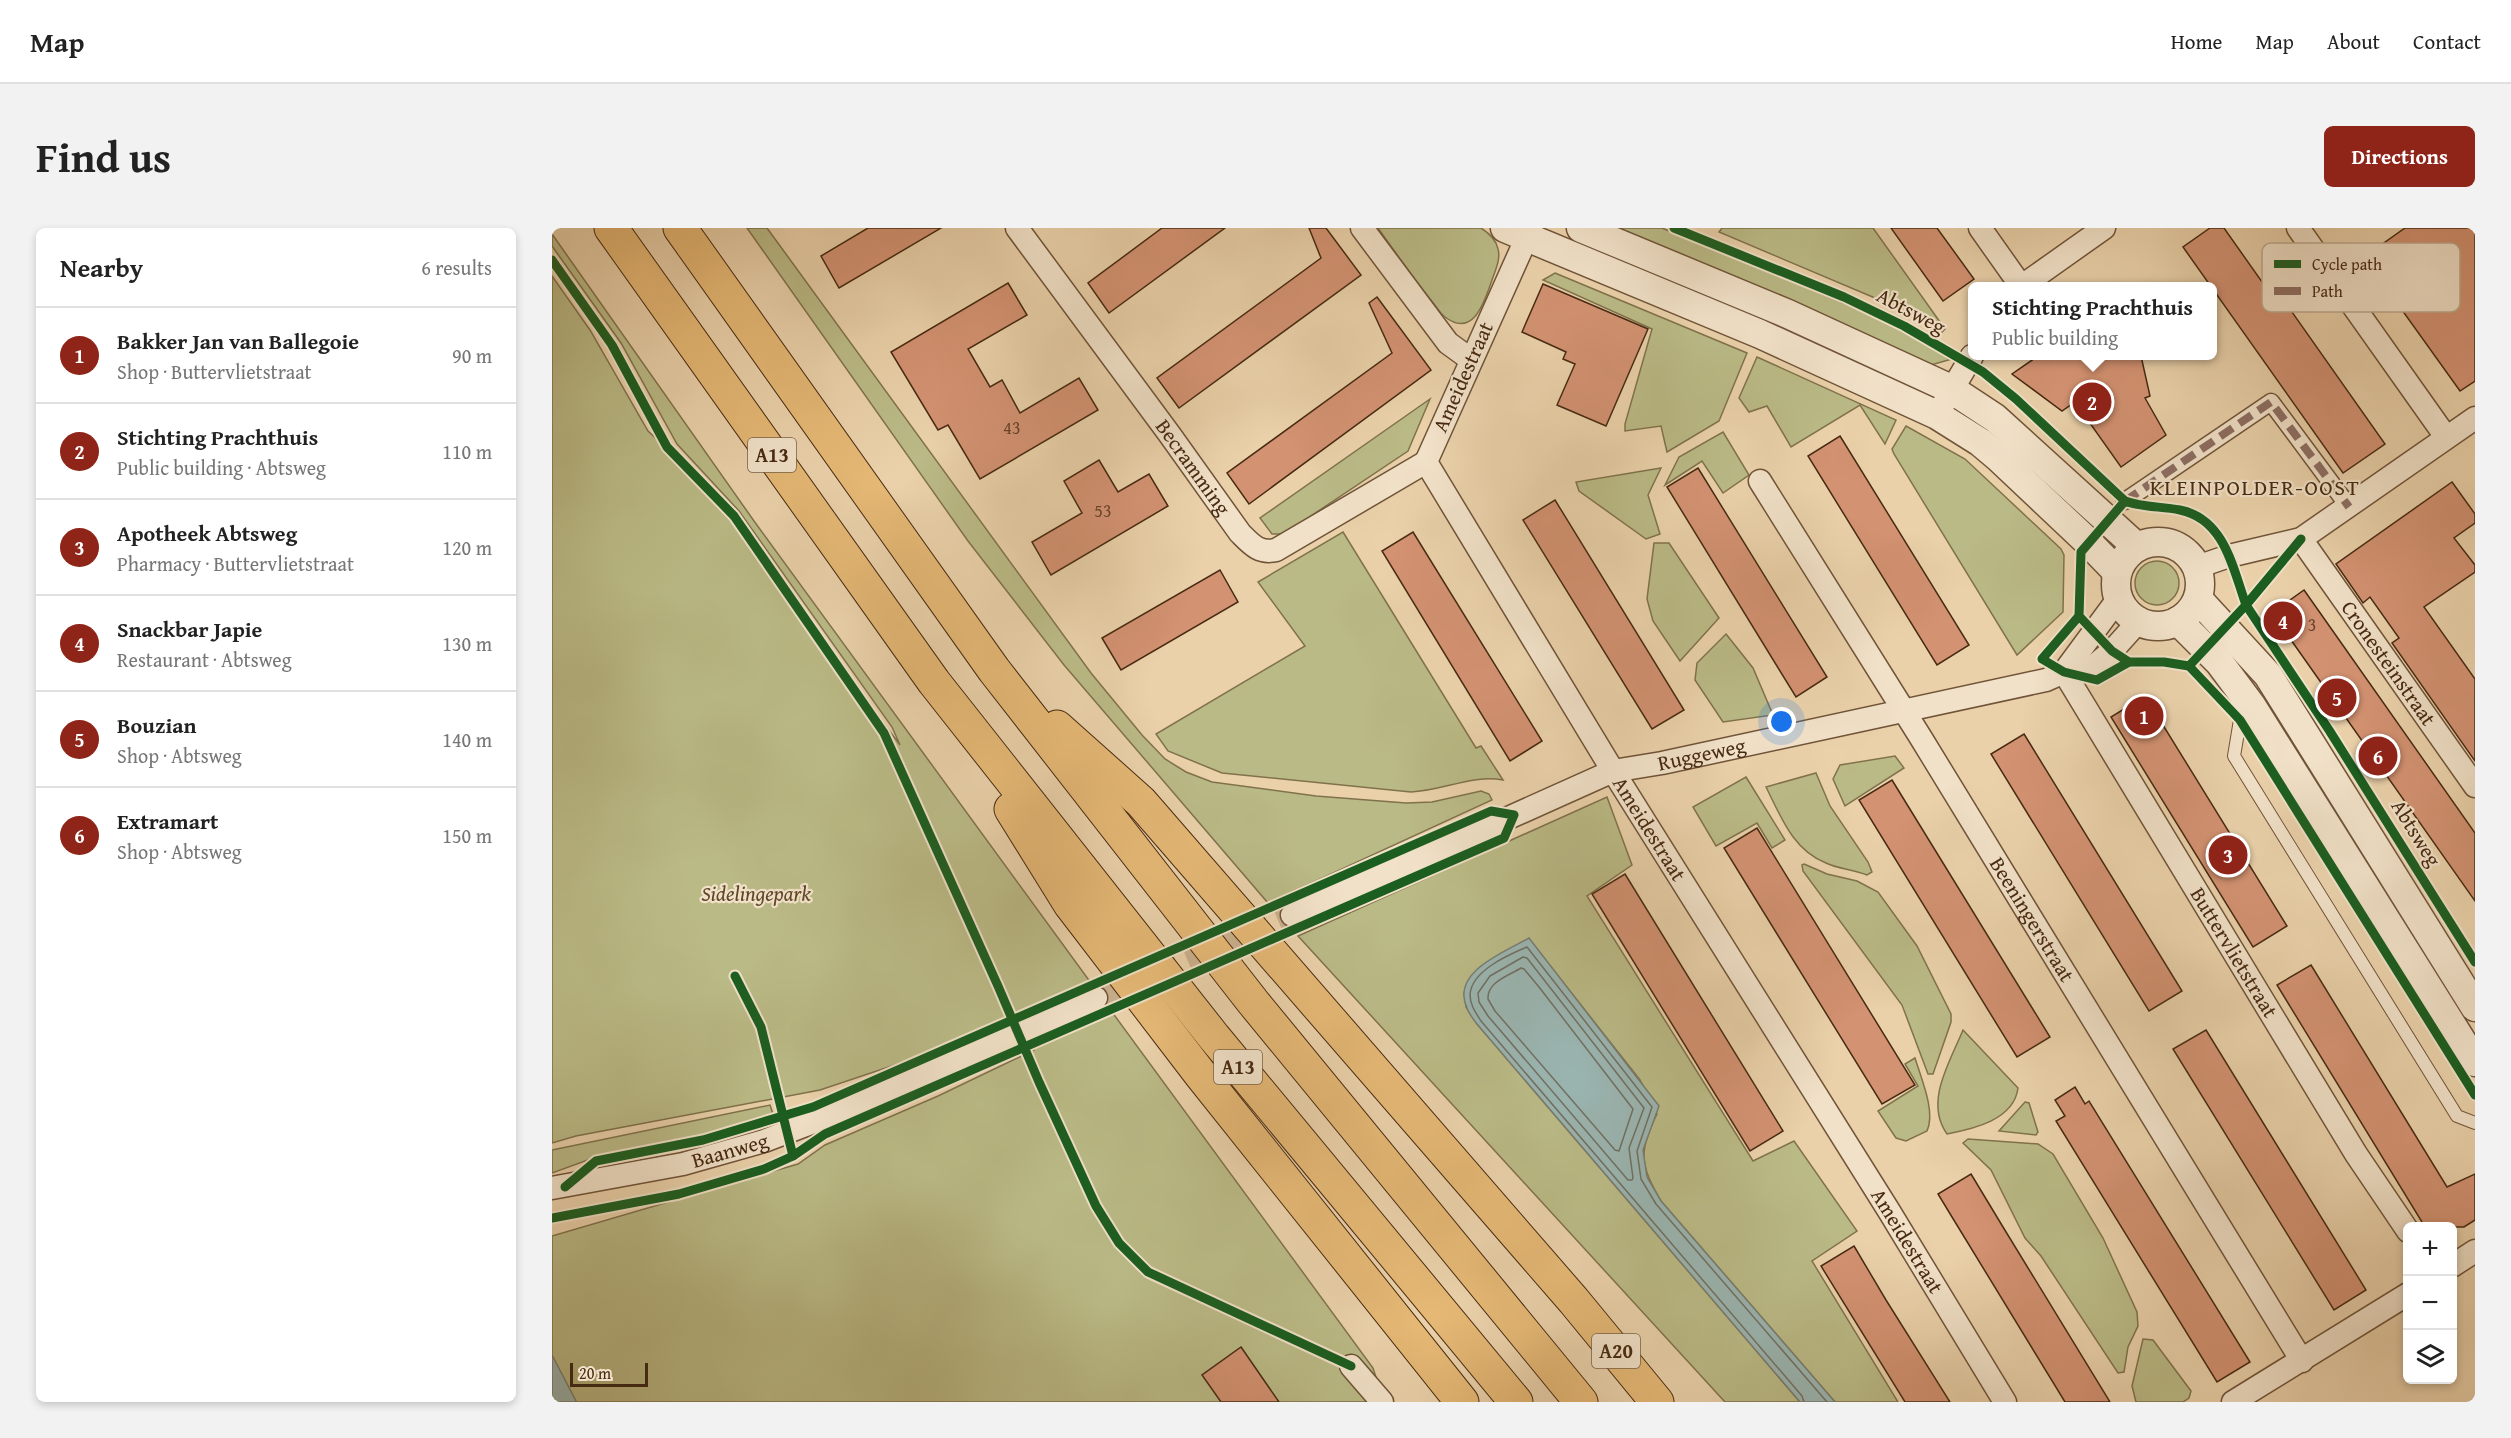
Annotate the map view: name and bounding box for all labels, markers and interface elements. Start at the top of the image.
text: Map [30,21,84,62]
text: Home [2171,26,2222,57]
text: Map [2255,26,2294,57]
text: About [2327,26,2380,57]
text: Contact [2413,26,2481,57]
text: Find us [36,126,171,187]
button: Directions [2324,126,2475,187]
legend [2262,243,2460,312]
text: Nearby [60,248,143,287]
text: Cycle path [2312,252,2382,276]
text: 6 results [421,253,492,282]
street label: Abtsweg [1871,279,1952,342]
text: Path [2312,279,2343,303]
popup [1968,282,2217,360]
text: Stichting Prachthuis [1992,291,2193,323]
street label: Ameidestraat [1424,316,1501,437]
text: Public building [1992,323,2118,352]
text: Bakker Jan van Ballegoie [117,325,359,357]
text: 1 [74,341,85,370]
text: 90 m [452,341,492,370]
text: Shop · Buttervlietstraat [117,357,312,386]
pin: 2 [2072,380,2112,424]
street label: Becramming [1148,412,1239,522]
house number: 43 [1003,414,1021,441]
text: Stichting Prachthuis [117,421,318,453]
text: 2 [74,437,85,466]
text: 110 m [442,437,492,466]
road number: A13 [748,438,796,472]
text: Public building · Abtsweg [117,453,326,482]
district label: KLEINPOLDER-OOST [2150,471,2360,503]
house number: 53 [1094,497,1112,524]
text: Apotheek Abtsweg [117,517,297,549]
text: 3 [74,533,85,562]
text: 120 m [442,533,492,562]
text: Pharmacy · Buttervlietstraat [117,549,354,578]
street label: Cronesteinstraat [2334,594,2444,732]
pin: 4 [2264,598,2302,644]
house number: 3 [2308,611,2316,638]
text: Snackbar Japie [117,613,262,645]
text: 4 [74,629,85,658]
text: 130 m [442,629,492,658]
text: Restaurant · Abtsweg [117,645,292,674]
pin: 5 [2318,676,2356,720]
pin: 1 [2124,694,2164,738]
your location [1767,707,1796,736]
text: Bouzian [117,709,197,741]
text: 5 [74,725,85,754]
text: 140 m [442,725,492,754]
street label: Ruggeweg [1655,729,1749,779]
pin: 6 [2358,734,2398,778]
text: Shop · Abtsweg [117,741,242,770]
street label: Ameidestraat [1605,770,1695,887]
street label: Abtsweg [2384,793,2450,873]
text: Extramart [117,805,218,837]
text: 6 [74,821,85,850]
text: 150 m [442,821,492,850]
pin: 3 [2208,832,2248,878]
text: Shop · Abtsweg [117,837,242,866]
street label: Beeningerstraat [1982,851,2083,988]
park label: Sidelingepark [701,878,811,909]
street label: Buttervlietstraat [2183,881,2286,1024]
road number: A13 [1214,1050,1262,1084]
street label: Baanweg [688,1124,772,1176]
street label: Ameidestraat [1863,1182,1952,1300]
map controls [2403,1222,2457,1384]
button: + [2403,1222,2457,1276]
button: − [2403,1276,2457,1330]
button: layers [2403,1330,2457,1384]
road number: A20 [1592,1334,1640,1368]
scale bar [570,1360,648,1388]
text: 20 m [579,1361,611,1385]

